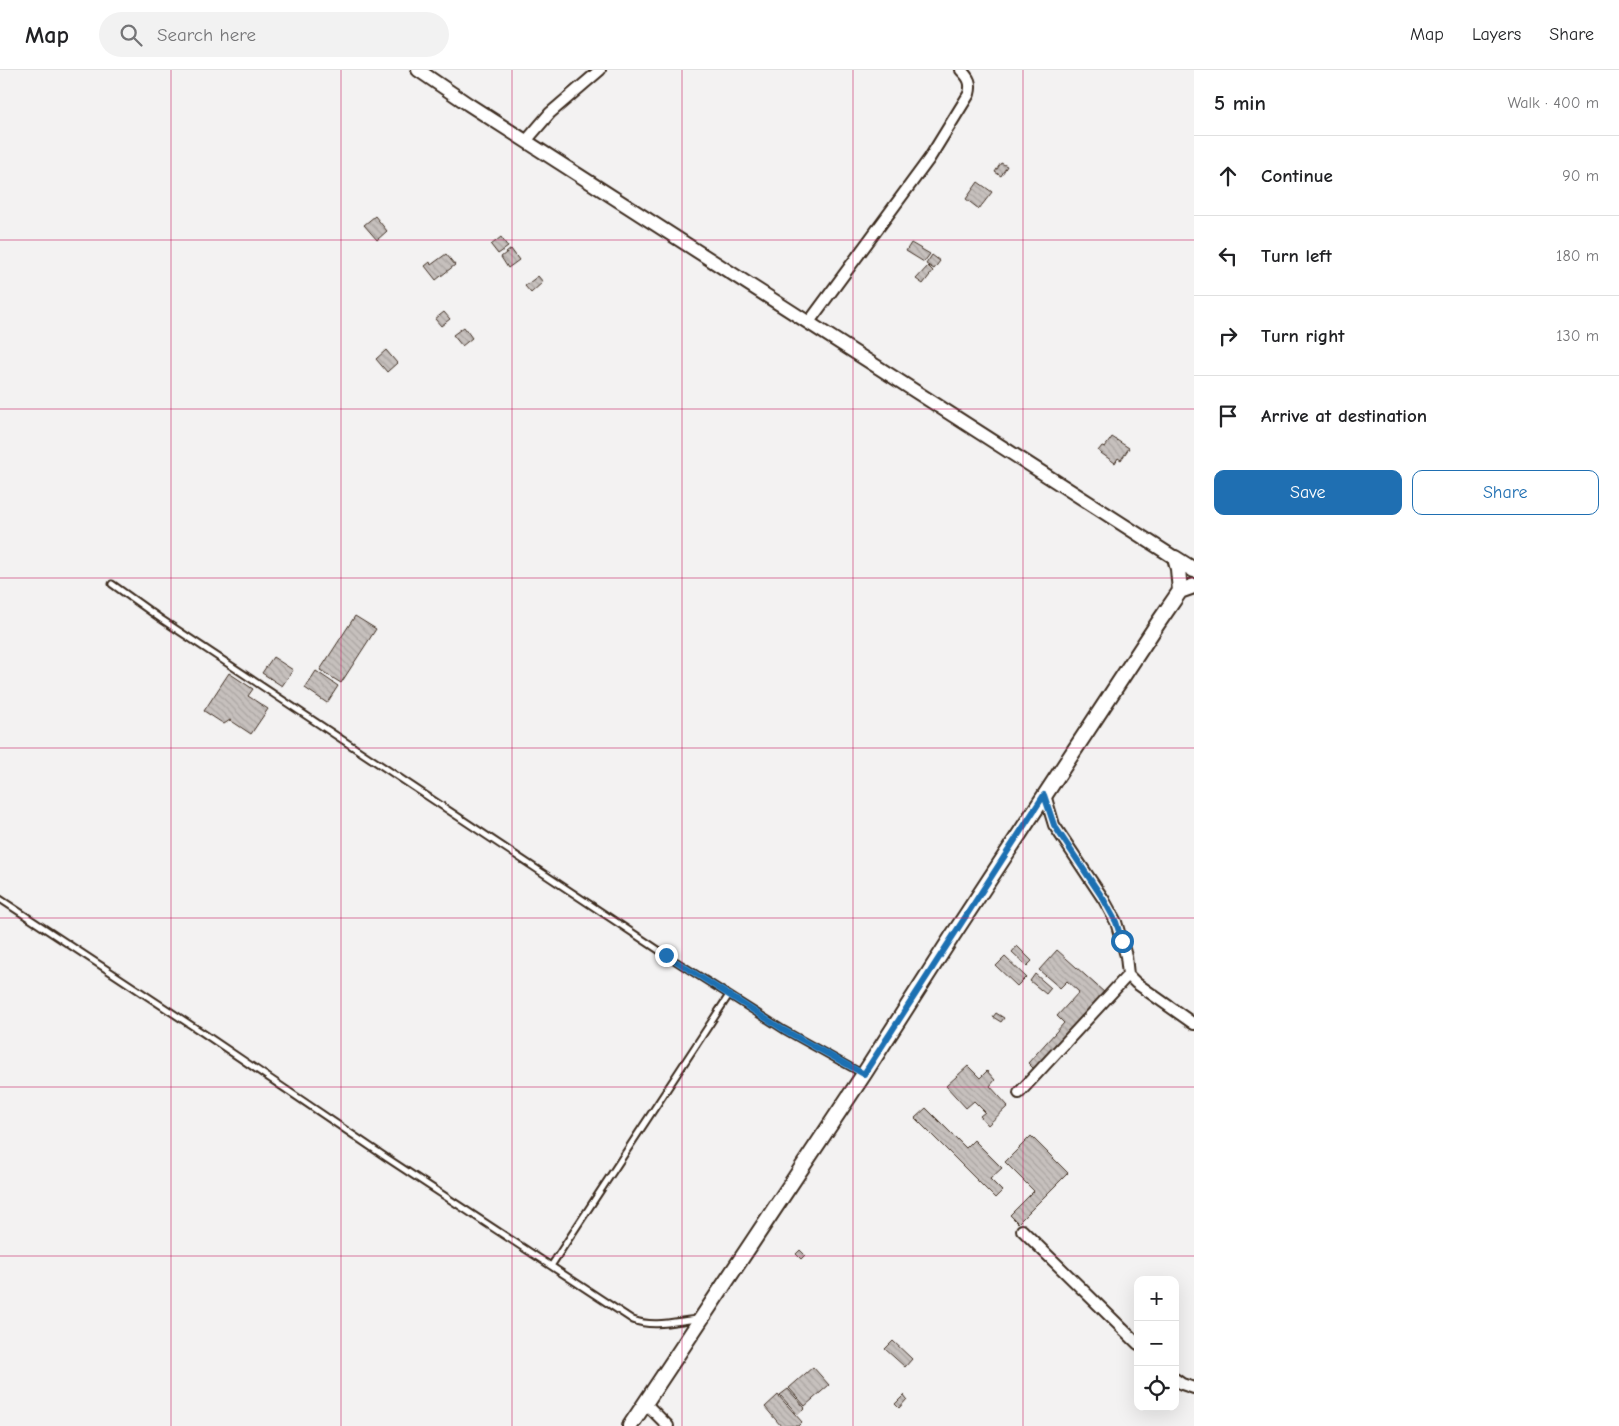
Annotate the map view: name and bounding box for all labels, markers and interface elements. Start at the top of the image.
search box [99,12,449,57]
text: Map [25,21,69,49]
icon: search [117,21,145,49]
text: Search here [157,24,256,46]
text: Map [1410,24,1444,45]
text: Layers [1472,24,1521,45]
text: Share [1549,24,1594,45]
text: 5 min [1214,91,1266,115]
text: Walk · 400 m [1507,94,1599,112]
icon: ahead [1214,162,1242,190]
text: Continue [1261,165,1333,187]
text: 90 m [1562,167,1599,185]
icon: left [1214,242,1242,270]
text: Turn left [1261,245,1332,267]
text: 180 m [1556,247,1599,265]
icon: right [1214,322,1242,350]
text: Turn right [1261,325,1345,347]
text: 130 m [1556,327,1599,345]
icon: arrive [1214,402,1242,430]
text: Arrive at destination [1261,405,1427,427]
button: Save [1214,470,1402,515]
button: Share [1412,470,1599,515]
route start [1111,930,1134,953]
route end [655,944,678,967]
map controls [1134,1276,1179,1411]
button: + [1134,1276,1179,1321]
button: − [1134,1321,1179,1366]
button: locate [1134,1366,1179,1411]

